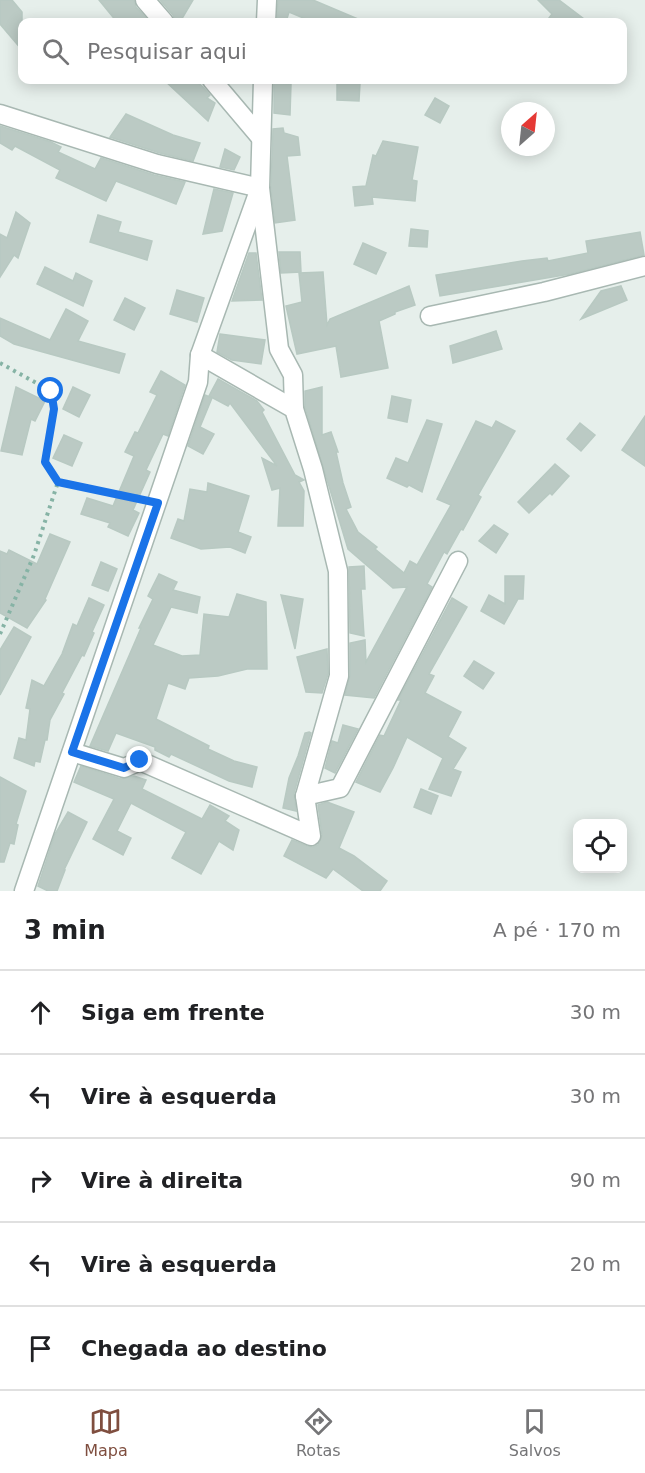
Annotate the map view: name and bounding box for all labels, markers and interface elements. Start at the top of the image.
search box [18,18,627,84]
icon: search [39,35,72,68]
text: Pesquisar aqui [87,39,247,64]
north arrow [501,102,555,156]
route start [37,377,63,403]
route end [126,746,152,772]
map controls [573,819,627,873]
button: locate [573,819,627,873]
text: 3 min [24,915,106,945]
text: A pé · 170 m [493,918,621,942]
icon: ahead [24,996,57,1029]
text: Siga em frente [81,1000,265,1025]
text: 30 m [570,1000,621,1024]
icon: left [24,1080,57,1113]
text: Vire à esquerda [81,1084,277,1109]
text: 30 m [570,1084,621,1108]
icon: right [24,1164,57,1197]
text: Vire à direita [81,1168,243,1193]
text: 90 m [570,1168,621,1192]
icon: left [24,1248,57,1281]
text: Vire à esquerda [81,1252,277,1277]
text: 20 m [570,1252,621,1276]
icon: arrive [24,1332,57,1365]
text: Chegada ao destino [81,1336,327,1361]
tab: Mapa [84,1405,128,1460]
tab: Rotas [296,1405,341,1460]
tab: Salvos [509,1405,561,1460]

